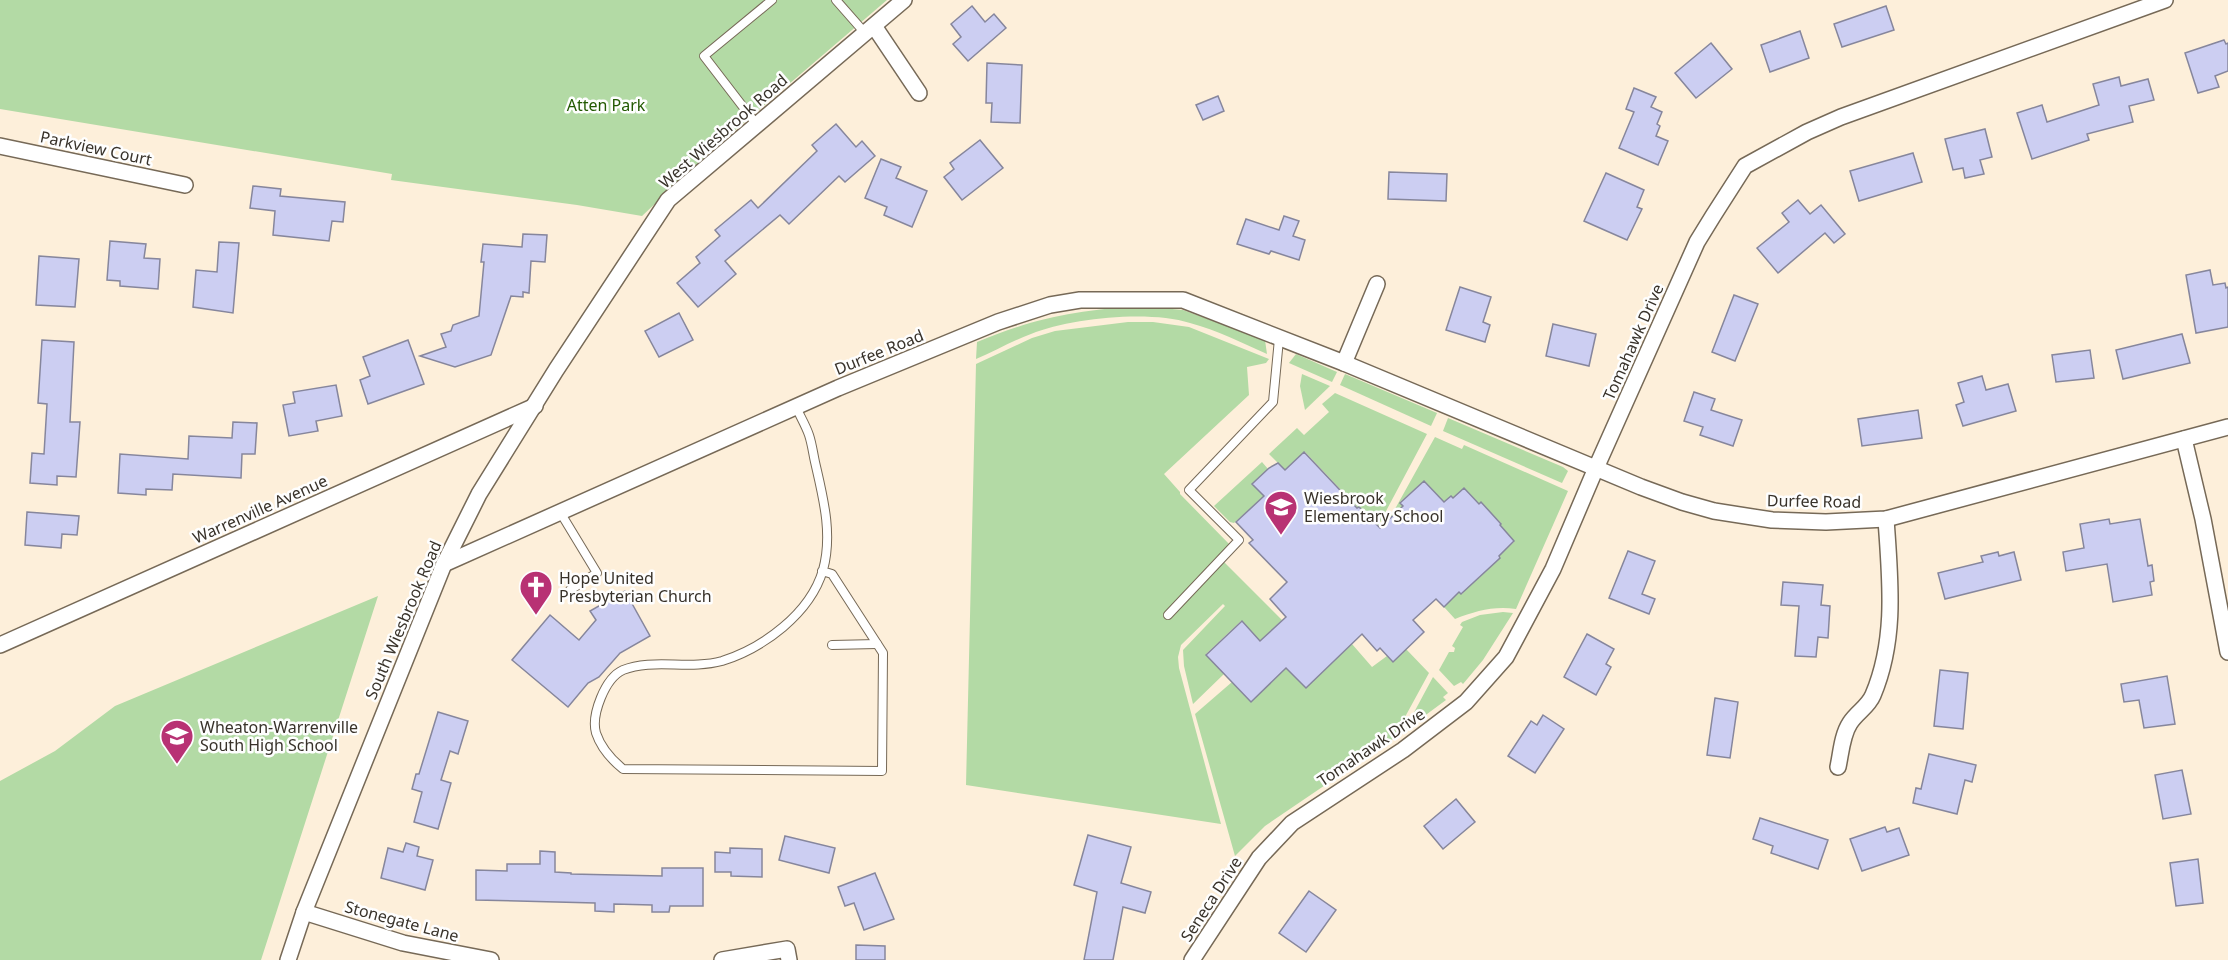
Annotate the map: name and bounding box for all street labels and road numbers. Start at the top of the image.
street label: West Wiesbrook Road [654,69,792,193]
street label: Parkview Court [38,125,154,171]
street label: Tomahawk Drive [1598,280,1668,404]
street label: Durfee Road [831,324,927,380]
street label: Warrenville Avenue [189,469,331,549]
street label: Durfee Road [1767,489,1861,513]
street label: South Wiesbrook Road [360,537,446,703]
street label: Tomahawk Drive [1313,703,1429,791]
street label: Seneca Drive [1175,852,1247,946]
street label: Stonegate Lane [343,895,461,947]

